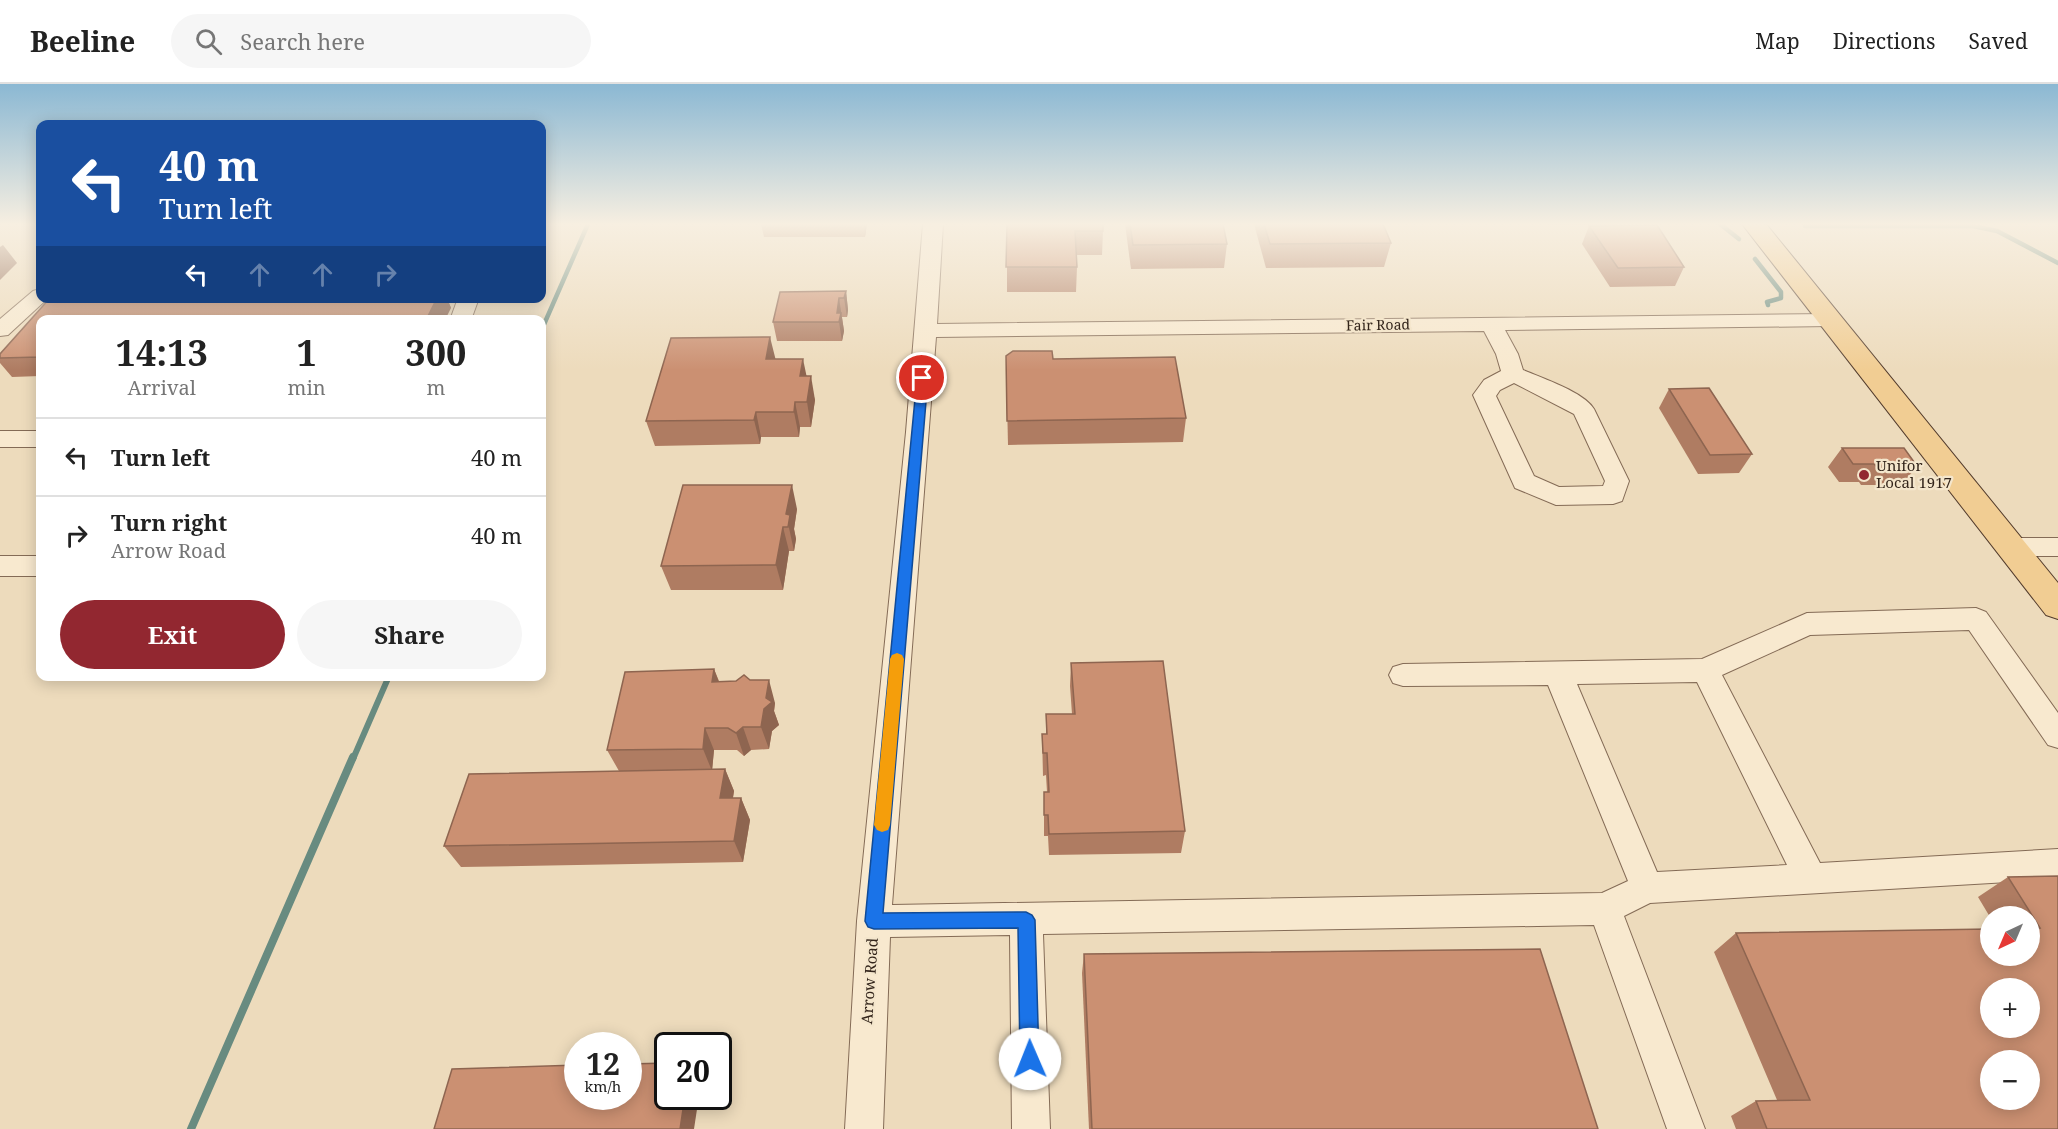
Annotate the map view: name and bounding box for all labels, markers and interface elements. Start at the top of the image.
search box [171,14,591,68]
text: Beeline [30,22,135,60]
icon: search [192,25,225,58]
text: Search here [240,26,365,56]
text: Map [1755,27,1800,55]
text: Directions [1833,27,1935,55]
text: Saved [1968,27,2028,55]
text: 40 m [159,136,259,193]
icon: left [60,144,138,222]
text: Turn left [159,190,272,227]
icon: left [180,258,213,291]
icon: ahead [243,258,276,291]
icon: ahead [306,258,339,291]
icon: right [369,258,402,291]
street label: Fair Road [1346,314,1411,335]
text: 14:13 [116,328,208,377]
text: 1 [296,328,317,377]
text: 300 [405,328,466,377]
pin [896,352,947,403]
icon: arrive [905,361,938,394]
text: Arrival [128,374,196,401]
text: min [288,374,326,401]
text: m [426,374,445,401]
icon: left [60,441,93,474]
text: Turn left [111,442,210,472]
text: 40 m [471,442,522,472]
place label: Unifor Local 1917 [1876,455,1952,492]
marker: Unifor Local 1917 [1857,468,1871,482]
text: Turn right [111,507,227,537]
icon: right [60,519,93,552]
text: 40 m [471,520,522,550]
text: Arrow Road [111,537,226,564]
button: Exit [60,600,285,669]
button: Share [297,600,522,669]
north arrow [1980,906,2040,966]
map controls [1980,906,2040,1110]
street label: Arrow Road [856,937,882,1025]
button: + [1980,978,2040,1038]
position arrow [998,1027,1062,1091]
speed limit sign: 20 [654,1032,732,1110]
text: 12 [586,1043,620,1084]
button: − [1980,1050,2040,1110]
text: km/h [585,1076,621,1096]

